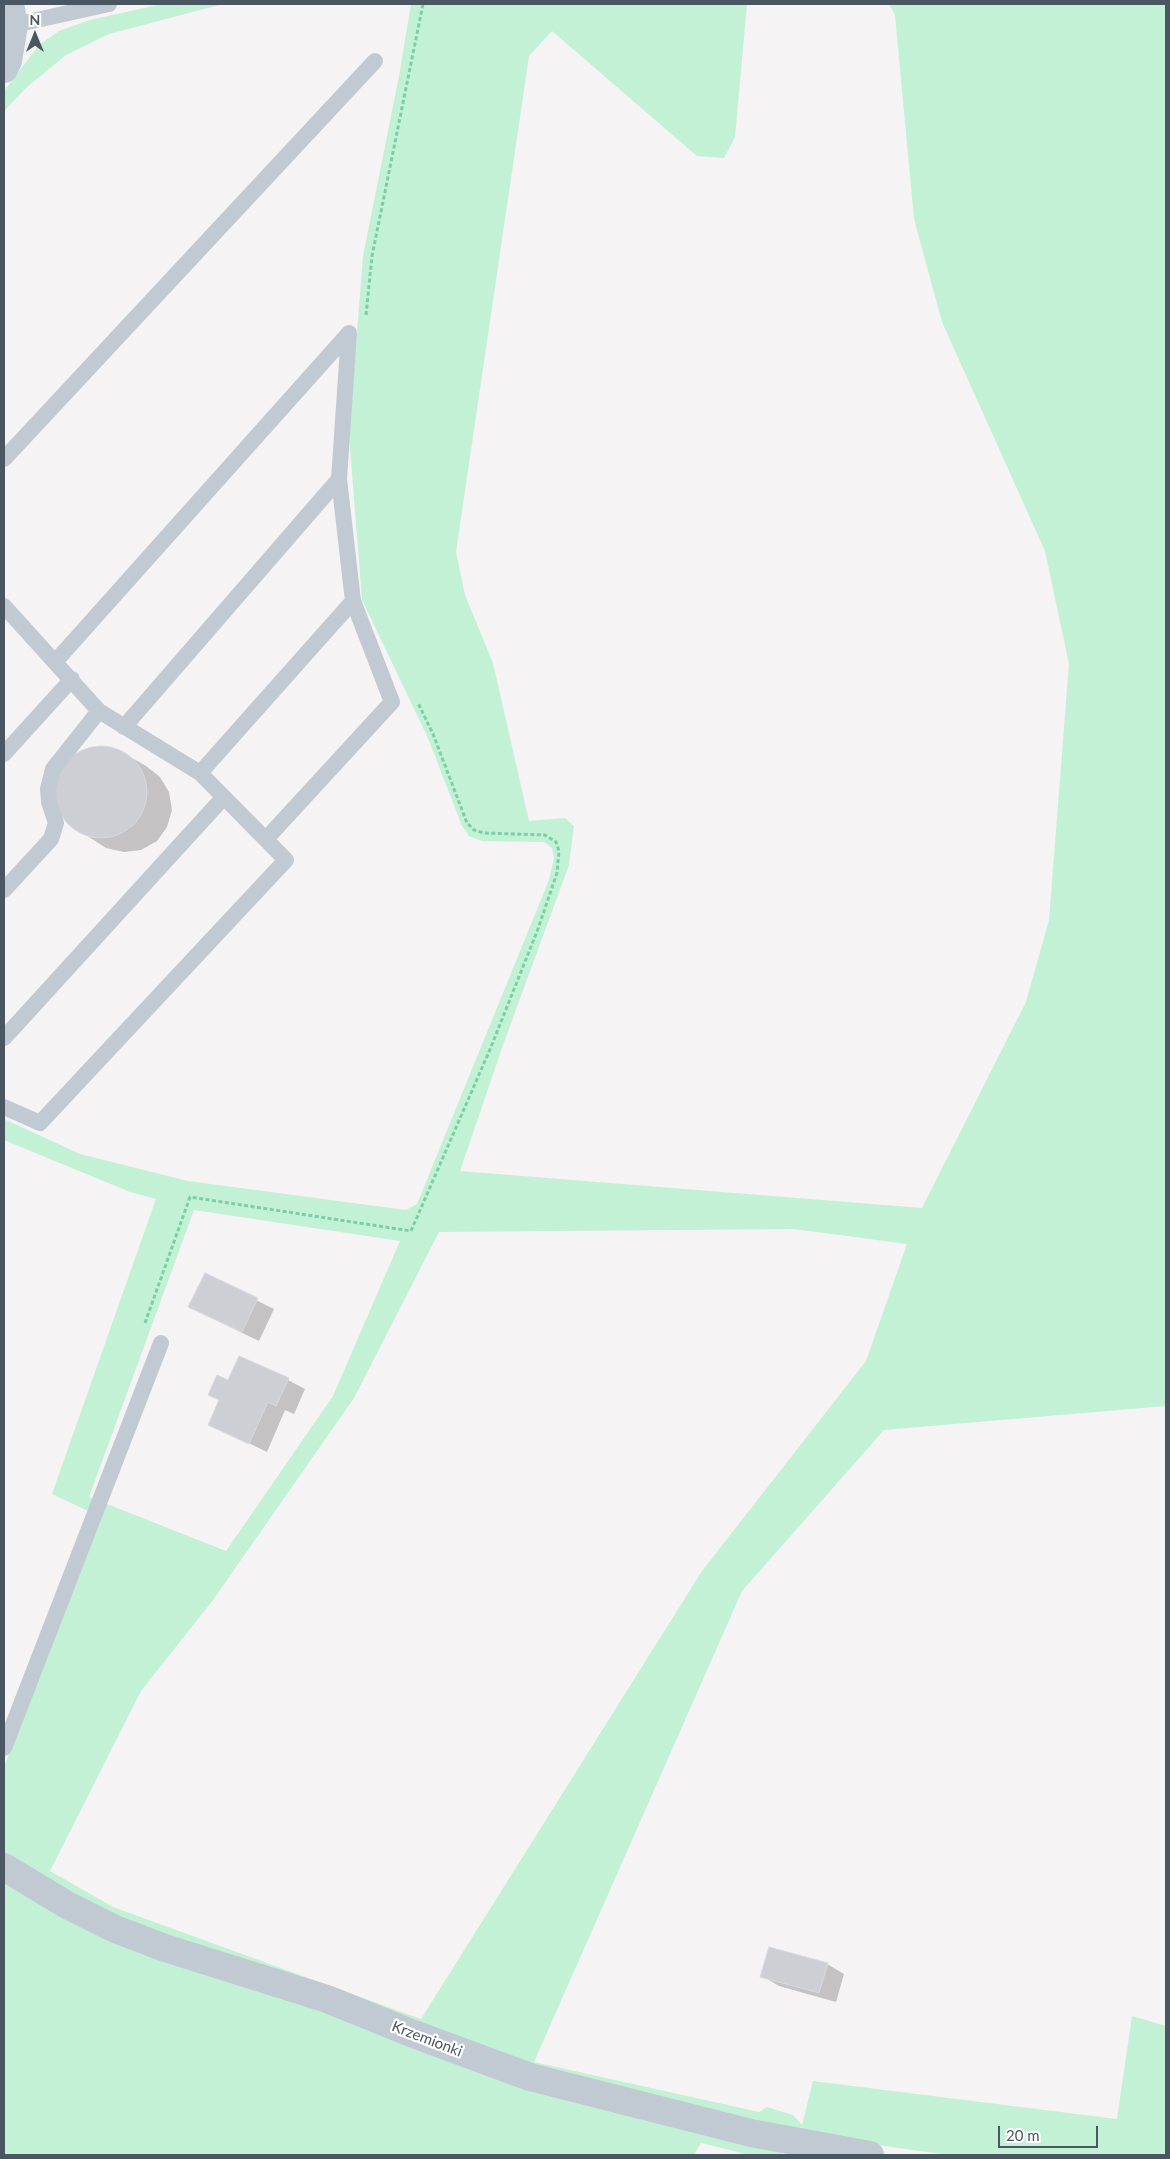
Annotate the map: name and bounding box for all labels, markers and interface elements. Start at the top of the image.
north arrow [10,10,60,60]
text: N [30,11,40,28]
street label: Krzemionki [389,2017,465,2061]
scale bar [1000,2116,1100,2148]
text: 20 m [1006,2126,1040,2144]

